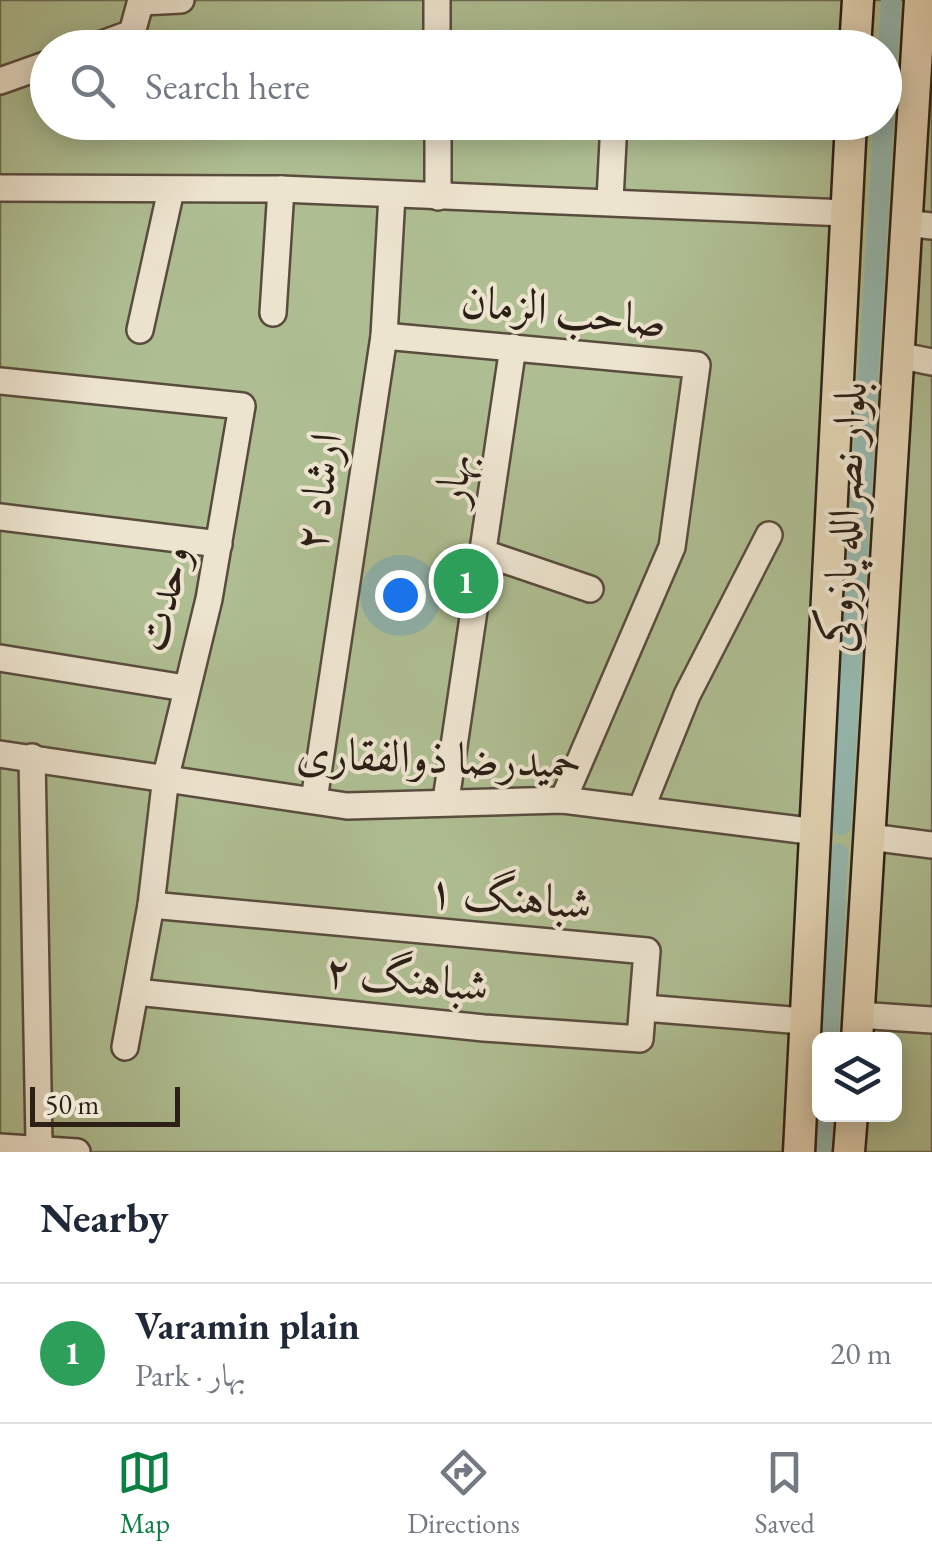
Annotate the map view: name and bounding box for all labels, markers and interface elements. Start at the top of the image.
search box [30,30,902,140]
icon: search [65,58,120,113]
text: Search here [145,61,310,110]
street label: صاحب الزمان [458,270,670,350]
street label: بلوار نصرالله پازوکی [807,380,883,654]
street label: ارشاد ۲ [279,429,355,555]
street label: بهار [419,449,484,513]
street label: وحدت [122,539,202,657]
pin: 1 [434,544,498,618]
your location [375,570,426,621]
street label: حمیدرضا ذوالفقاری [295,723,583,791]
street label: شباهنگ ۱ [426,860,594,932]
street label: شباهنگ ۲ [322,940,492,1014]
map controls [812,1032,902,1122]
button: layers [812,1032,902,1122]
scale bar [30,1082,180,1126]
text: 50 m [45,1086,99,1122]
text: Nearby [40,1190,169,1245]
text: Varamin plain [135,1301,360,1350]
text: 1 [64,1332,81,1374]
text: 20 m [830,1332,892,1374]
text: Park · بهار [135,1354,246,1396]
tab: Map [117,1445,172,1541]
tab: Directions [407,1445,520,1541]
tab: Saved [755,1445,815,1541]

